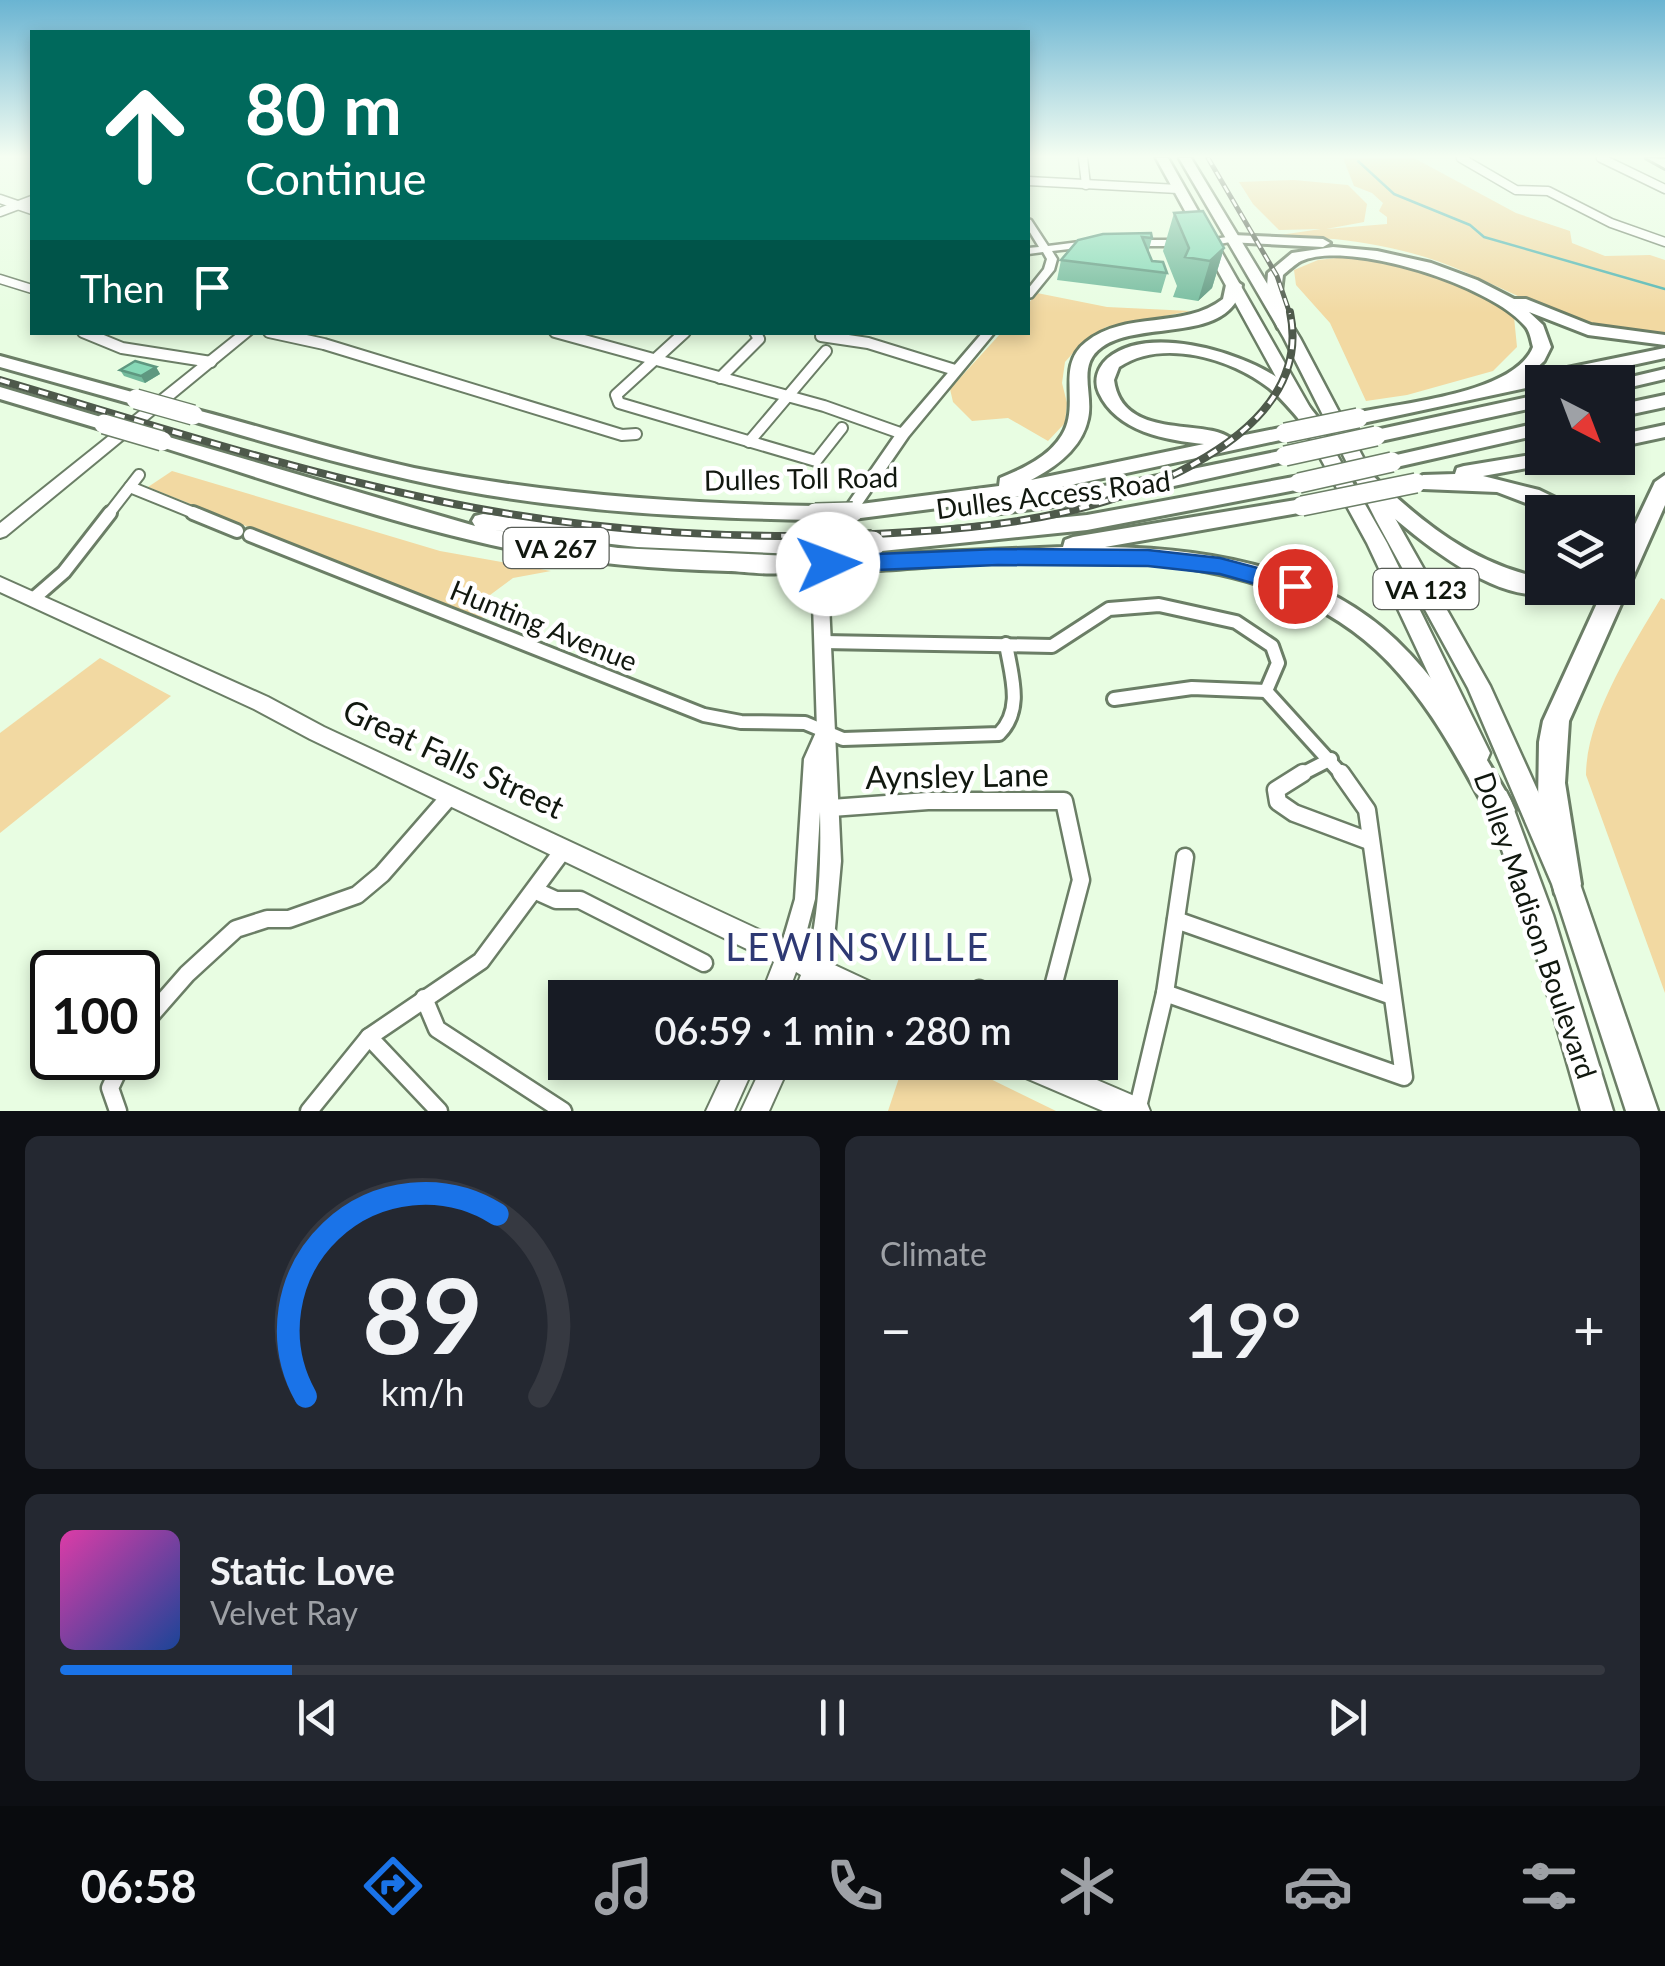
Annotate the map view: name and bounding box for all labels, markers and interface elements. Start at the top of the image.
text: 80 m [245,66,402,150]
icon: ahead [80,70,210,200]
text: Continue [245,151,427,205]
icon: arrive [185,260,240,315]
text: Then [80,265,165,311]
north arrow [1525,365,1635,475]
map controls [1525,365,1635,605]
street label: Dulles Toll Road [703,459,899,497]
street label: Dulles Access Road [934,463,1172,525]
button: layers [1525,495,1635,605]
position arrow [776,512,880,616]
road number: VA 267 [504,528,608,568]
pin [1253,544,1338,629]
icon: arrive [1268,559,1323,614]
road number: VA 123 [1374,569,1478,609]
street label: Hunting Avenue [446,572,642,678]
street label: Great Falls Street [337,690,571,827]
street label: Aynsley Lane [865,754,1049,796]
street label: Dolley Madison Boulevard [1467,767,1605,1083]
district label: LEWINSVILLE [725,923,991,969]
speed limit sign: 100 [30,950,160,1080]
text: 06:59 · 1 min · 280 m [655,1007,1011,1053]
text: Climate [880,1234,987,1273]
text: 89 [362,1251,483,1376]
text: 19° [1183,1284,1302,1374]
text: − [880,1296,912,1362]
text: + [1573,1296,1605,1362]
text: km/h [381,1371,464,1414]
text: Static Love [210,1547,395,1593]
text: Velvet Ray [210,1593,358,1632]
icon: previous [290,1690,345,1745]
icon: pause [805,1690,860,1745]
icon: next [1320,1690,1375,1745]
icon: directions [358,1851,428,1921]
icon: music [589,1851,659,1921]
icon: phone [820,1851,890,1921]
icon: climate [1052,1851,1122,1921]
icon: car [1283,1851,1353,1921]
icon: filters [1514,1851,1584,1921]
text: 06:58 [81,1859,197,1913]

